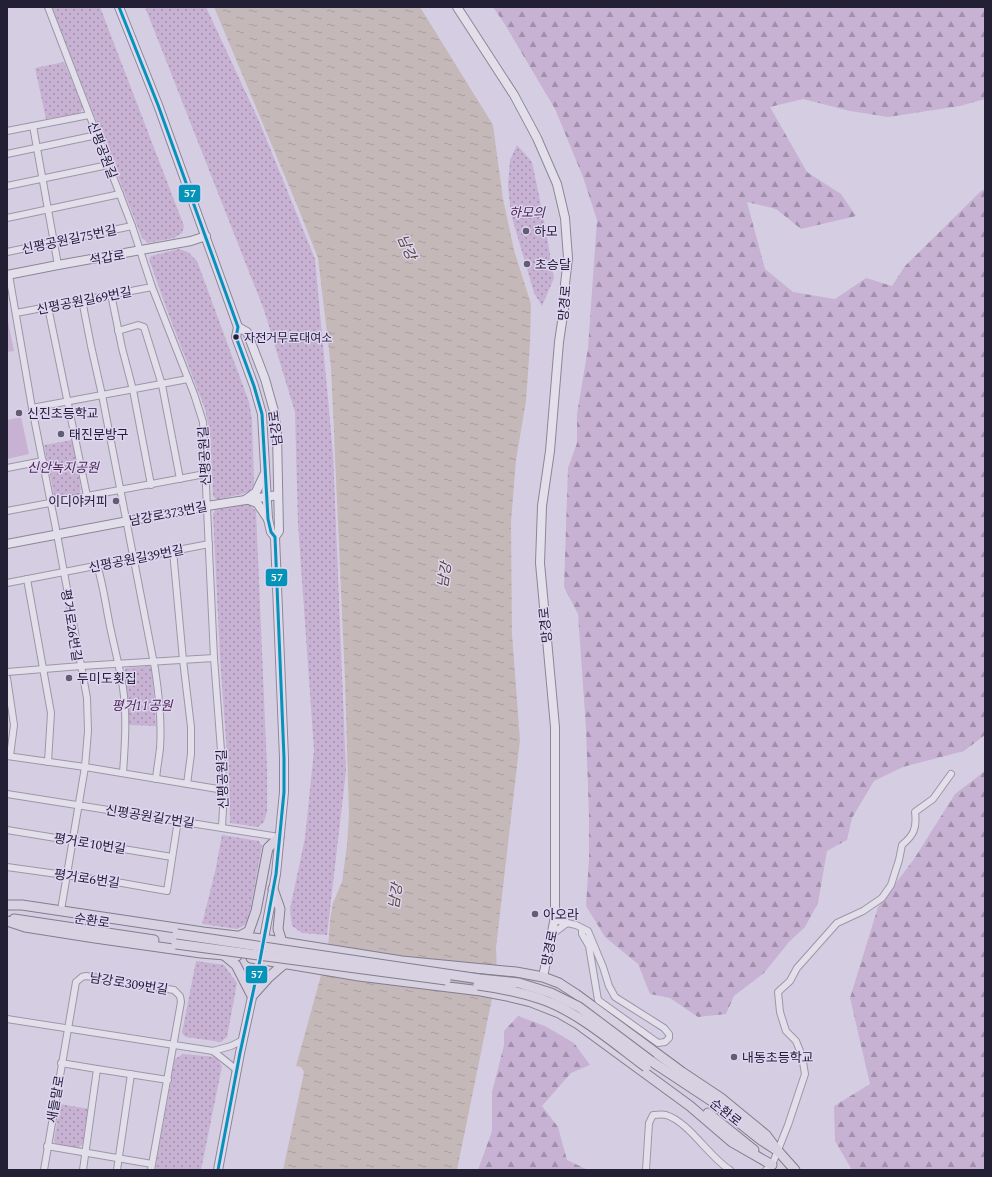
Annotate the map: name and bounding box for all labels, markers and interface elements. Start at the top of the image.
street label: 신평공원길 [82,119,122,182]
line badge: 57 [178,184,201,203]
text: 57 [184,185,196,202]
park label: 하모의 [509,203,546,223]
street label: 신평공원길75번길 [20,220,119,260]
place label: 하모 [534,222,558,242]
marker: 하모 [521,226,531,236]
water label: 남강 [392,231,422,265]
street label: 석갑로 [88,245,126,271]
place label: 초승달 [535,255,571,275]
marker: 초승달 [522,259,532,269]
street label: 신평공원길69번길 [35,282,134,320]
street label: 망경로 [553,284,577,322]
place label: 자전거무료대여소 [244,329,332,348]
marker: 자전거무료대여소 [231,332,241,342]
place label: 신진초등학교 [27,404,99,424]
marker: 신진초등학교 [14,408,24,418]
street label: 남강로 [264,409,288,447]
place label: 태진문방구 [69,425,129,445]
street label: 신평공원길 [193,426,217,486]
marker: 태진문방구 [56,429,66,439]
park label: 신안녹지공원 [27,458,100,478]
place label: 이디야커피 [48,492,108,512]
marker: 이디야커피 [111,496,121,506]
street label: 남강로373번길 [127,497,209,531]
street label: 신평공원길39번길 [87,540,186,578]
water label: 남강 [432,559,457,589]
line badge: 57 [265,568,288,587]
text: 57 [271,569,283,586]
street label: 평거로26번길 [55,588,87,663]
street label: 망경로 [534,606,558,644]
place label: 두미도횟집 [77,669,137,689]
marker: 두미도횟집 [64,673,74,683]
park label: 평거11공원 [112,696,173,716]
street label: 신평공원길 [212,749,234,809]
street label: 신평공원길7번길 [104,800,196,834]
street label: 평거로10번길 [52,828,127,860]
street label: 평거로6번길 [53,864,121,894]
water label: 남강 [383,880,408,910]
place label: 아오라 [543,905,579,925]
street label: 순환로 [73,908,111,934]
marker: 아오라 [530,909,540,919]
street label: 망경로 [537,929,563,968]
line badge: 57 [245,965,268,984]
text: 57 [251,966,263,983]
street label: 남강로309번길 [88,968,170,1000]
place label: 내동초등학교 [742,1048,814,1068]
marker: 내동초등학교 [729,1052,739,1062]
street label: 새들말로 [42,1074,70,1124]
street label: 순환로 [705,1094,746,1132]

